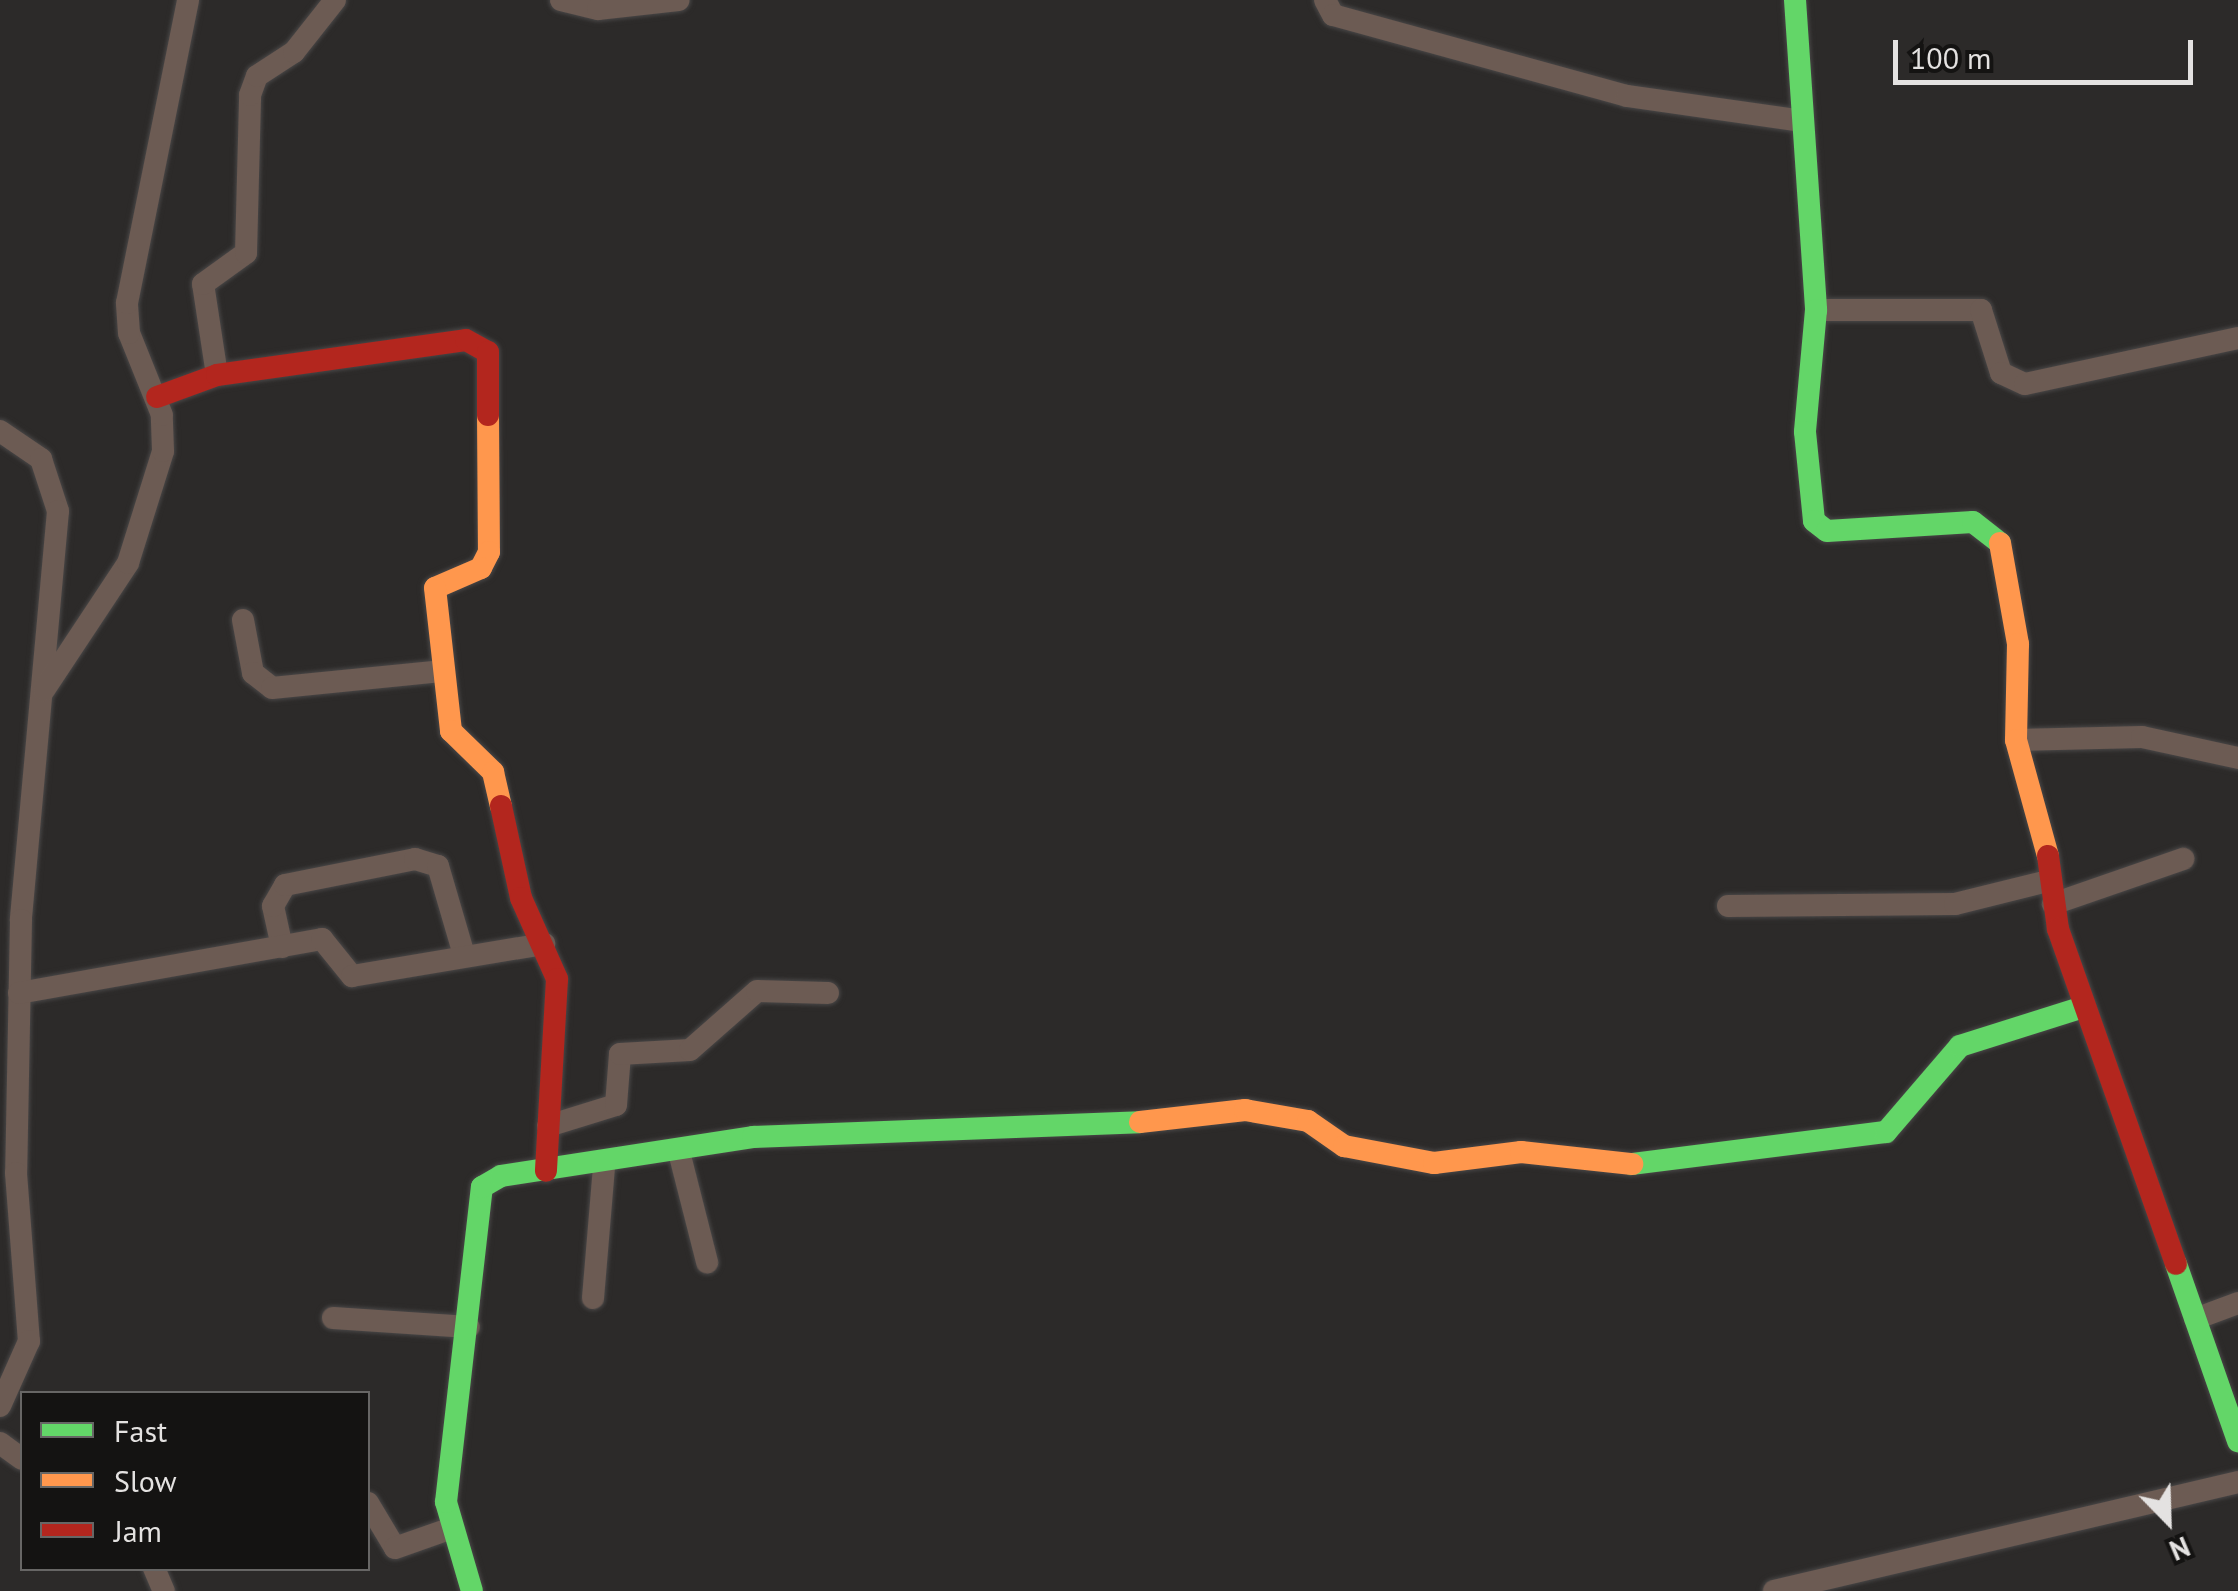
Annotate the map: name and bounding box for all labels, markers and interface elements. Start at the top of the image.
scale bar [1898,20,2198,82]
text: 100 m [1910,38,1991,77]
legend [20,1391,370,1571]
text: Fast [114,1411,167,1450]
text: Slow [114,1461,177,1500]
north arrow [2118,1471,2218,1571]
text: Jam [114,1511,162,1550]
text: N [2164,1528,2196,1570]

